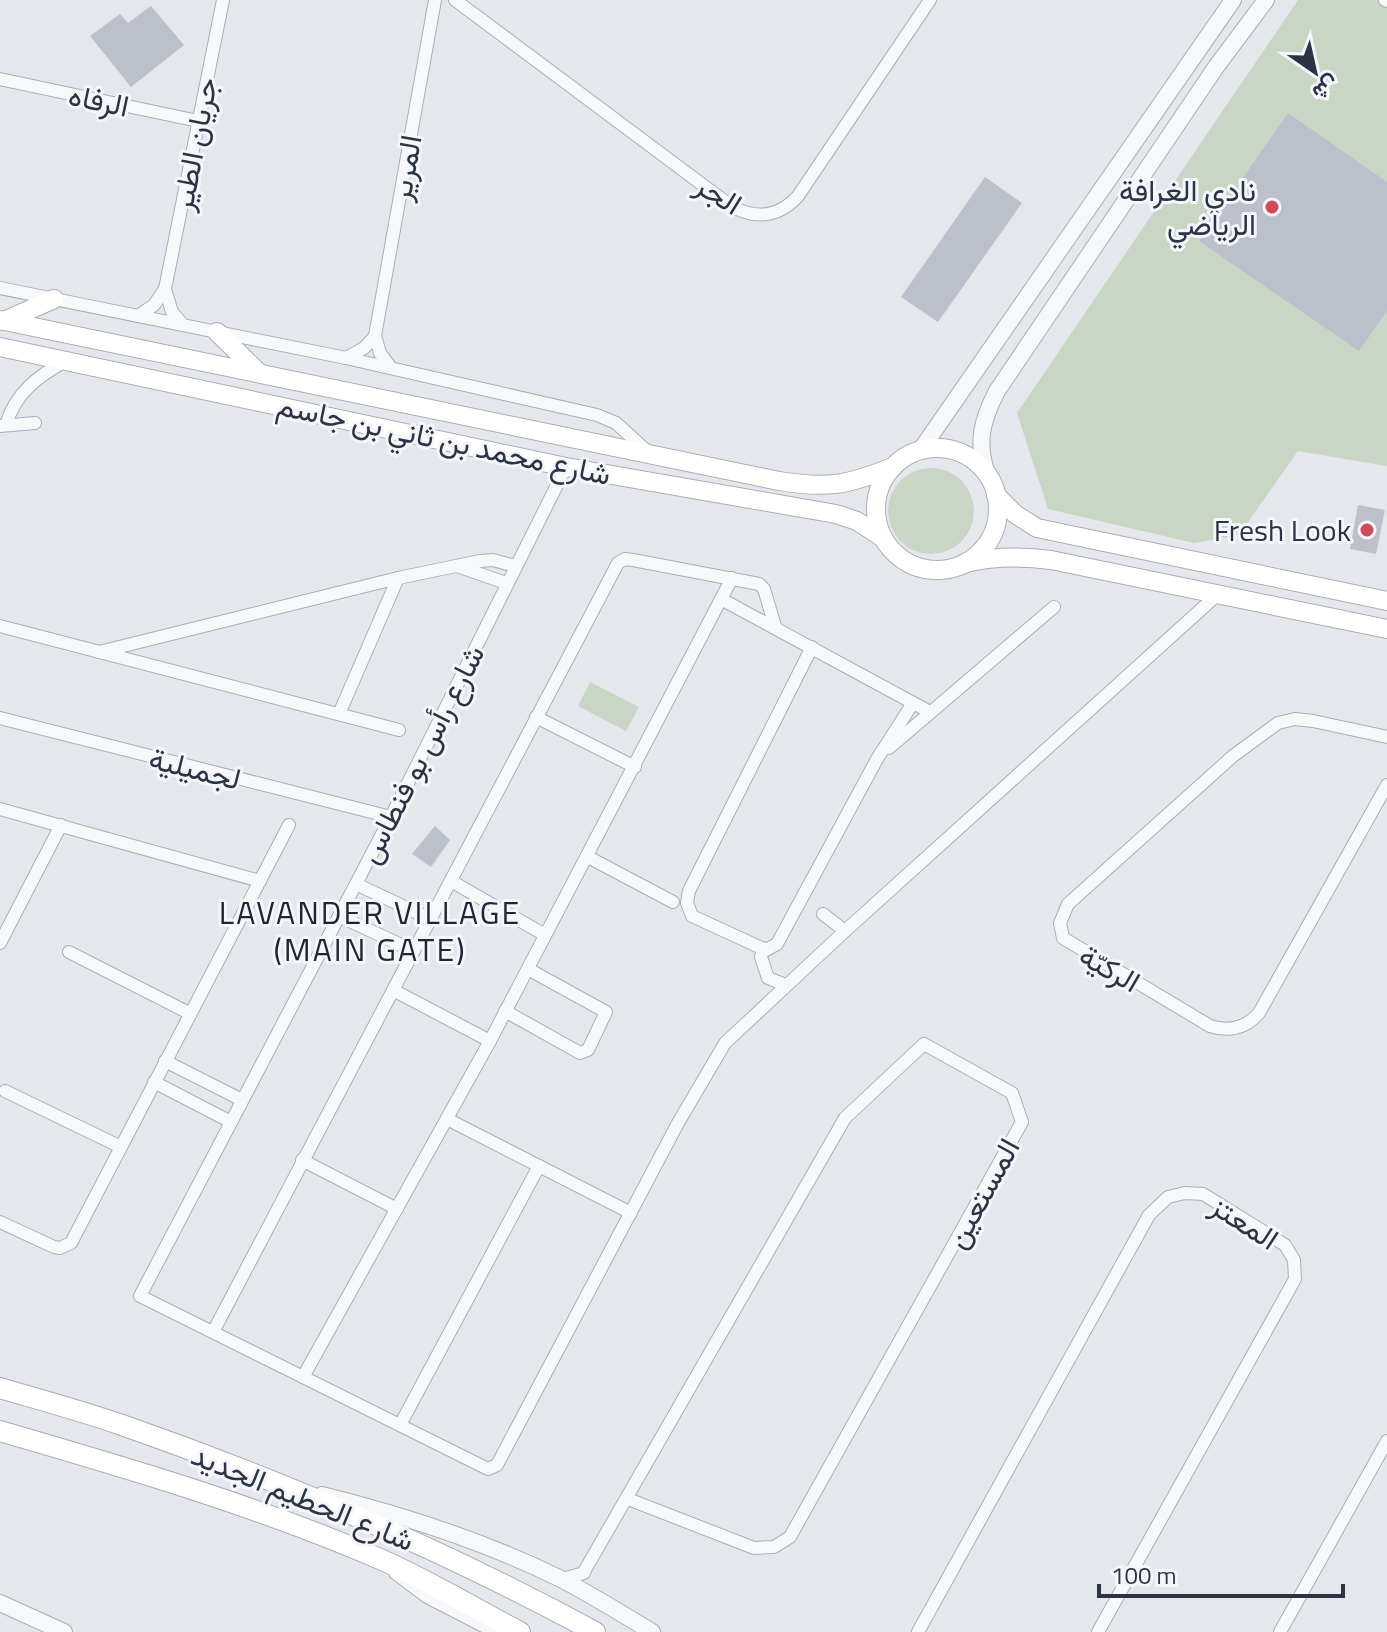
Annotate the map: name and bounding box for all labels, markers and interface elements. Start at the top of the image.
north arrow [1275,32,1355,112]
text: ش [1306,67,1347,110]
street label: الرفاه [65,71,133,129]
street label: جريان الطير [158,73,229,216]
street label: المرير [376,131,433,206]
street label: الجر [686,161,751,226]
place label: نادي الغرافة الرياضي [1119,167,1256,249]
marker: نادي الغرافة الرياضي [1263,198,1281,216]
street label: شارع محمد بن ثاني بن جاسم [272,381,615,499]
place label: Fresh Look [1214,507,1351,553]
marker: Fresh Look [1358,521,1376,539]
street label: شارع رأس بو فنطاس [346,636,496,872]
street label: لجميلية [144,734,246,802]
district label: LAVANDER VILLAGE (MAIN GATE) [219,888,521,973]
street label: الركيّة [1071,932,1149,1004]
street label: المستعين [933,1130,1031,1256]
street label: المعتز [1201,1182,1288,1261]
street label: شارع الحطيم الجديد [184,1431,422,1563]
scale bar [1099,1548,1343,1598]
text: 100 m [1111,1557,1177,1593]

